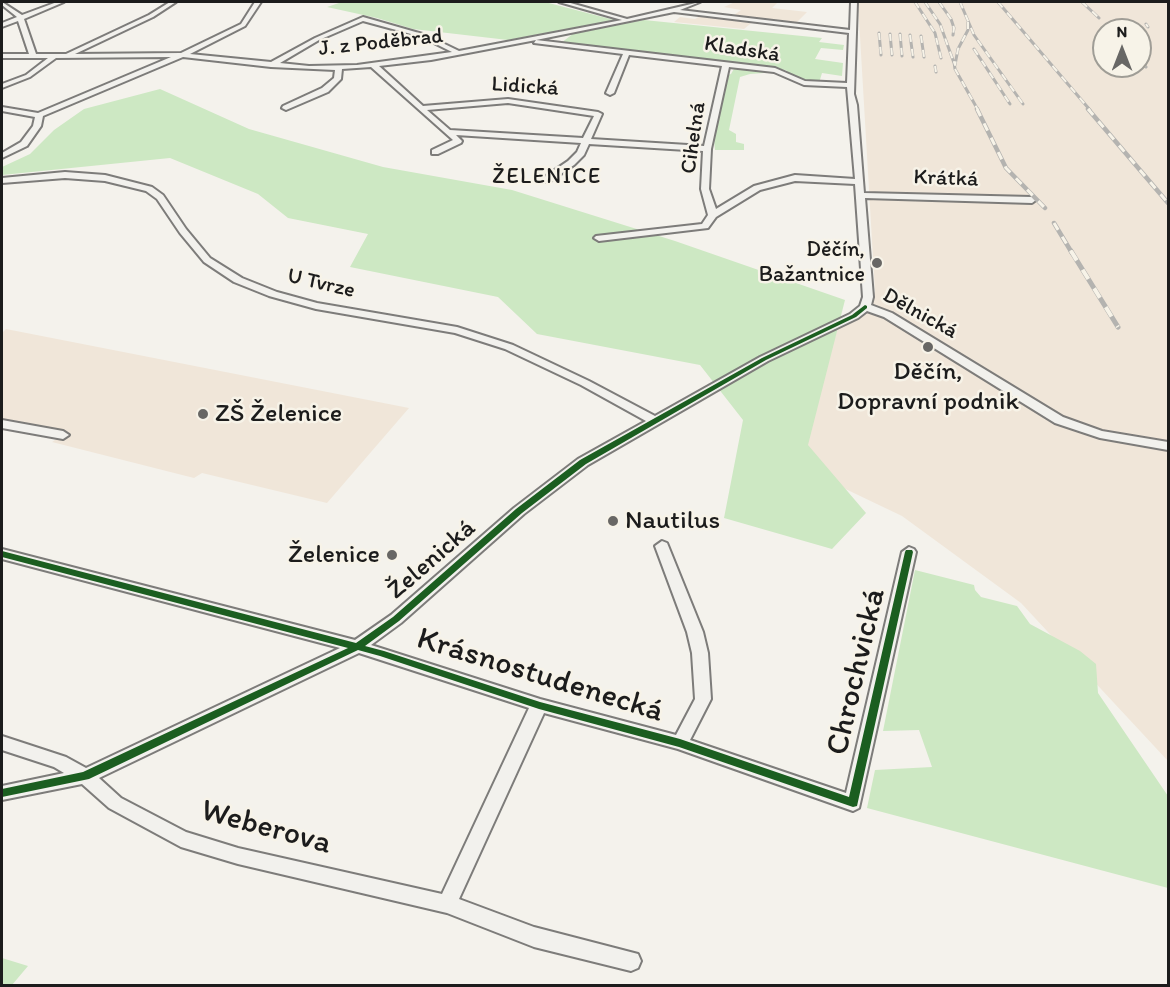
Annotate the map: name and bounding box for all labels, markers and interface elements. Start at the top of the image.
north arrow [1092,18,1152,78]
text: N [1117,22,1127,41]
street label: J. z Poděbrad [317,23,445,63]
street label: Kladská [702,31,782,69]
street label: Lidická [490,71,560,103]
street label: Cihelná [676,100,712,176]
district label: ŽELENICE [492,164,602,190]
street label: Krátká [913,165,979,193]
place label: Děčín, Bažantnice [759,237,865,288]
marker: Děčín, Bažantnice [870,256,884,270]
street label: U Tvrze [284,263,358,305]
street label: Dělnická [878,283,962,345]
marker: Děčín, Dopravní podnik [921,340,935,354]
place label: Děčín, Dopravní podnik [837,356,1019,418]
place label: ZŠ Želenice [215,398,342,430]
marker: ZŠ Želenice [196,407,210,421]
place label: Nautilus [625,505,720,537]
street label: Želenická [382,513,482,607]
marker: Nautilus [606,514,620,528]
place label: Želenice [288,539,380,571]
marker: Želenice [385,548,399,562]
street label: Chrochvická [819,585,895,759]
street label: Krásnostudenecká [412,620,668,732]
street label: Weberova [197,792,335,864]

